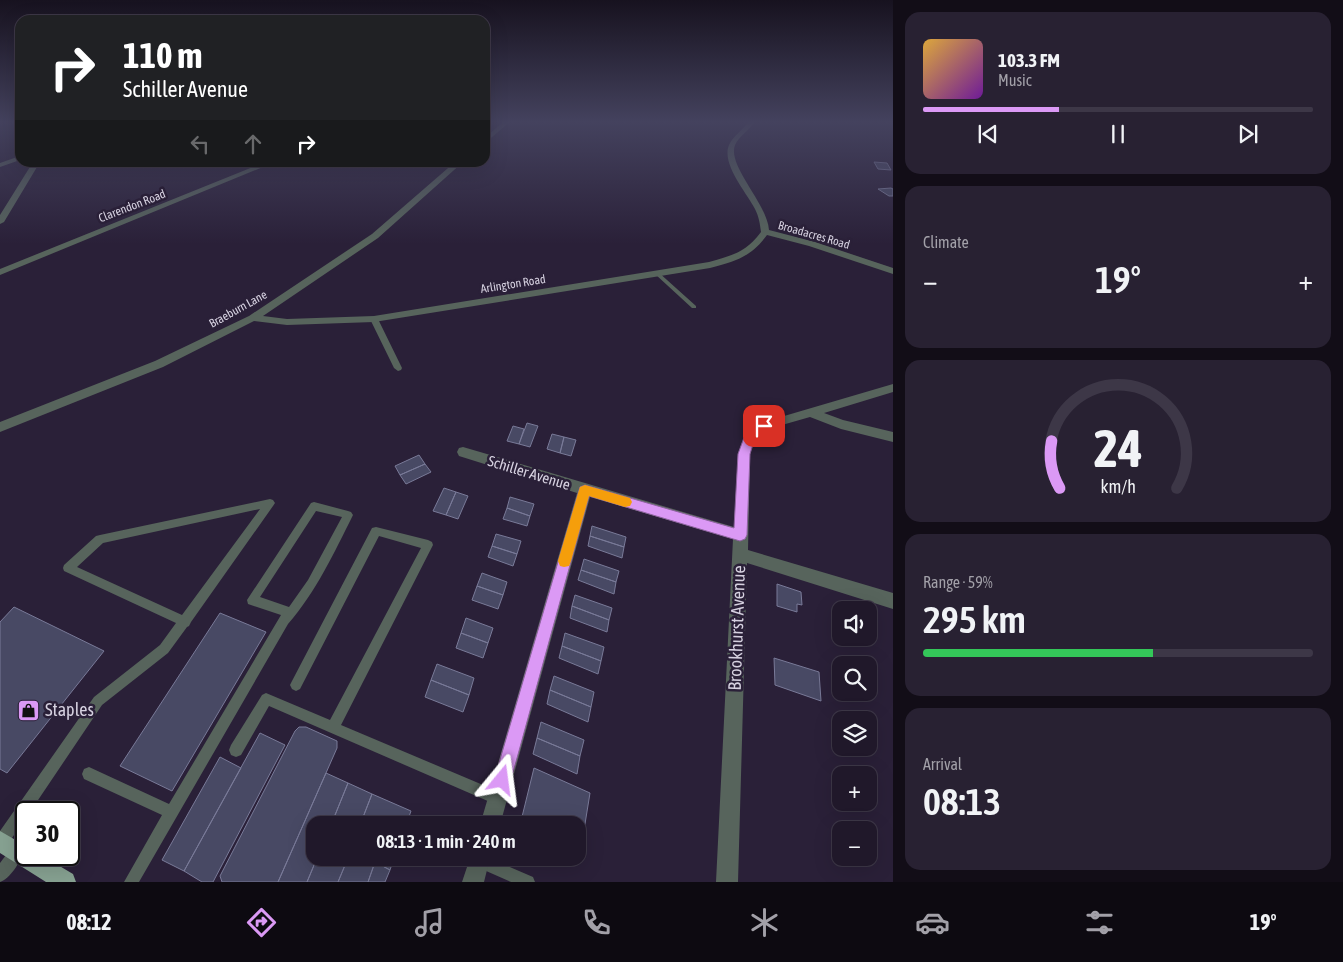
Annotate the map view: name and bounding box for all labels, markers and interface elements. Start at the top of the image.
icon: right [40,35,105,100]
text: 110 m [123,35,202,75]
text: 103.3 FM [998,49,1060,71]
text: Music [998,71,1032,89]
text: Schiller Avenue [123,76,248,102]
icon: previous [974,120,1002,148]
icon: pause [1104,120,1132,148]
icon: next [1234,120,1262,148]
icon: left [186,130,214,158]
icon: ahead [239,130,267,158]
icon: right [292,130,320,158]
street label: Clarendon Road [97,187,167,225]
street label: Broadacres Road [777,218,851,252]
text: Climate [923,233,969,251]
text: 19° [1095,258,1141,301]
text: − [923,264,938,296]
text: + [1298,264,1313,296]
street label: Arlington Road [479,272,547,296]
street label: Braeburn Lane [207,287,269,331]
pin [743,405,785,447]
icon: arrive [750,412,778,440]
text: 24 [1094,418,1142,478]
street label: Schiller Avenue [486,452,573,493]
text: km/h [1100,476,1136,497]
street label: Brookhurst Avenue [724,565,749,691]
text: Range · 59% [923,573,993,591]
text: 295 km [923,598,1026,641]
map controls [832,601,877,866]
button: sound [832,601,877,646]
button: search [832,656,877,701]
shop icon: Staples [17,698,41,722]
place label: Staples [45,699,94,720]
button: layers [832,711,877,756]
position arrow [475,753,527,805]
text: Arrival [923,755,962,773]
button: + [832,766,877,811]
text: 08:13 [923,780,1001,823]
speed limit sign: 30 [15,801,80,866]
button: − [832,821,877,866]
text: 08:13 · 1 min · 240 m [376,830,516,852]
icon: directions [244,905,279,940]
icon: music [412,905,447,940]
icon: phone [579,905,614,940]
icon: climate [747,905,782,940]
icon: car [915,905,950,940]
icon: filters [1082,905,1117,940]
text: 08:12 [66,909,112,935]
text: 19° [1250,909,1277,935]

